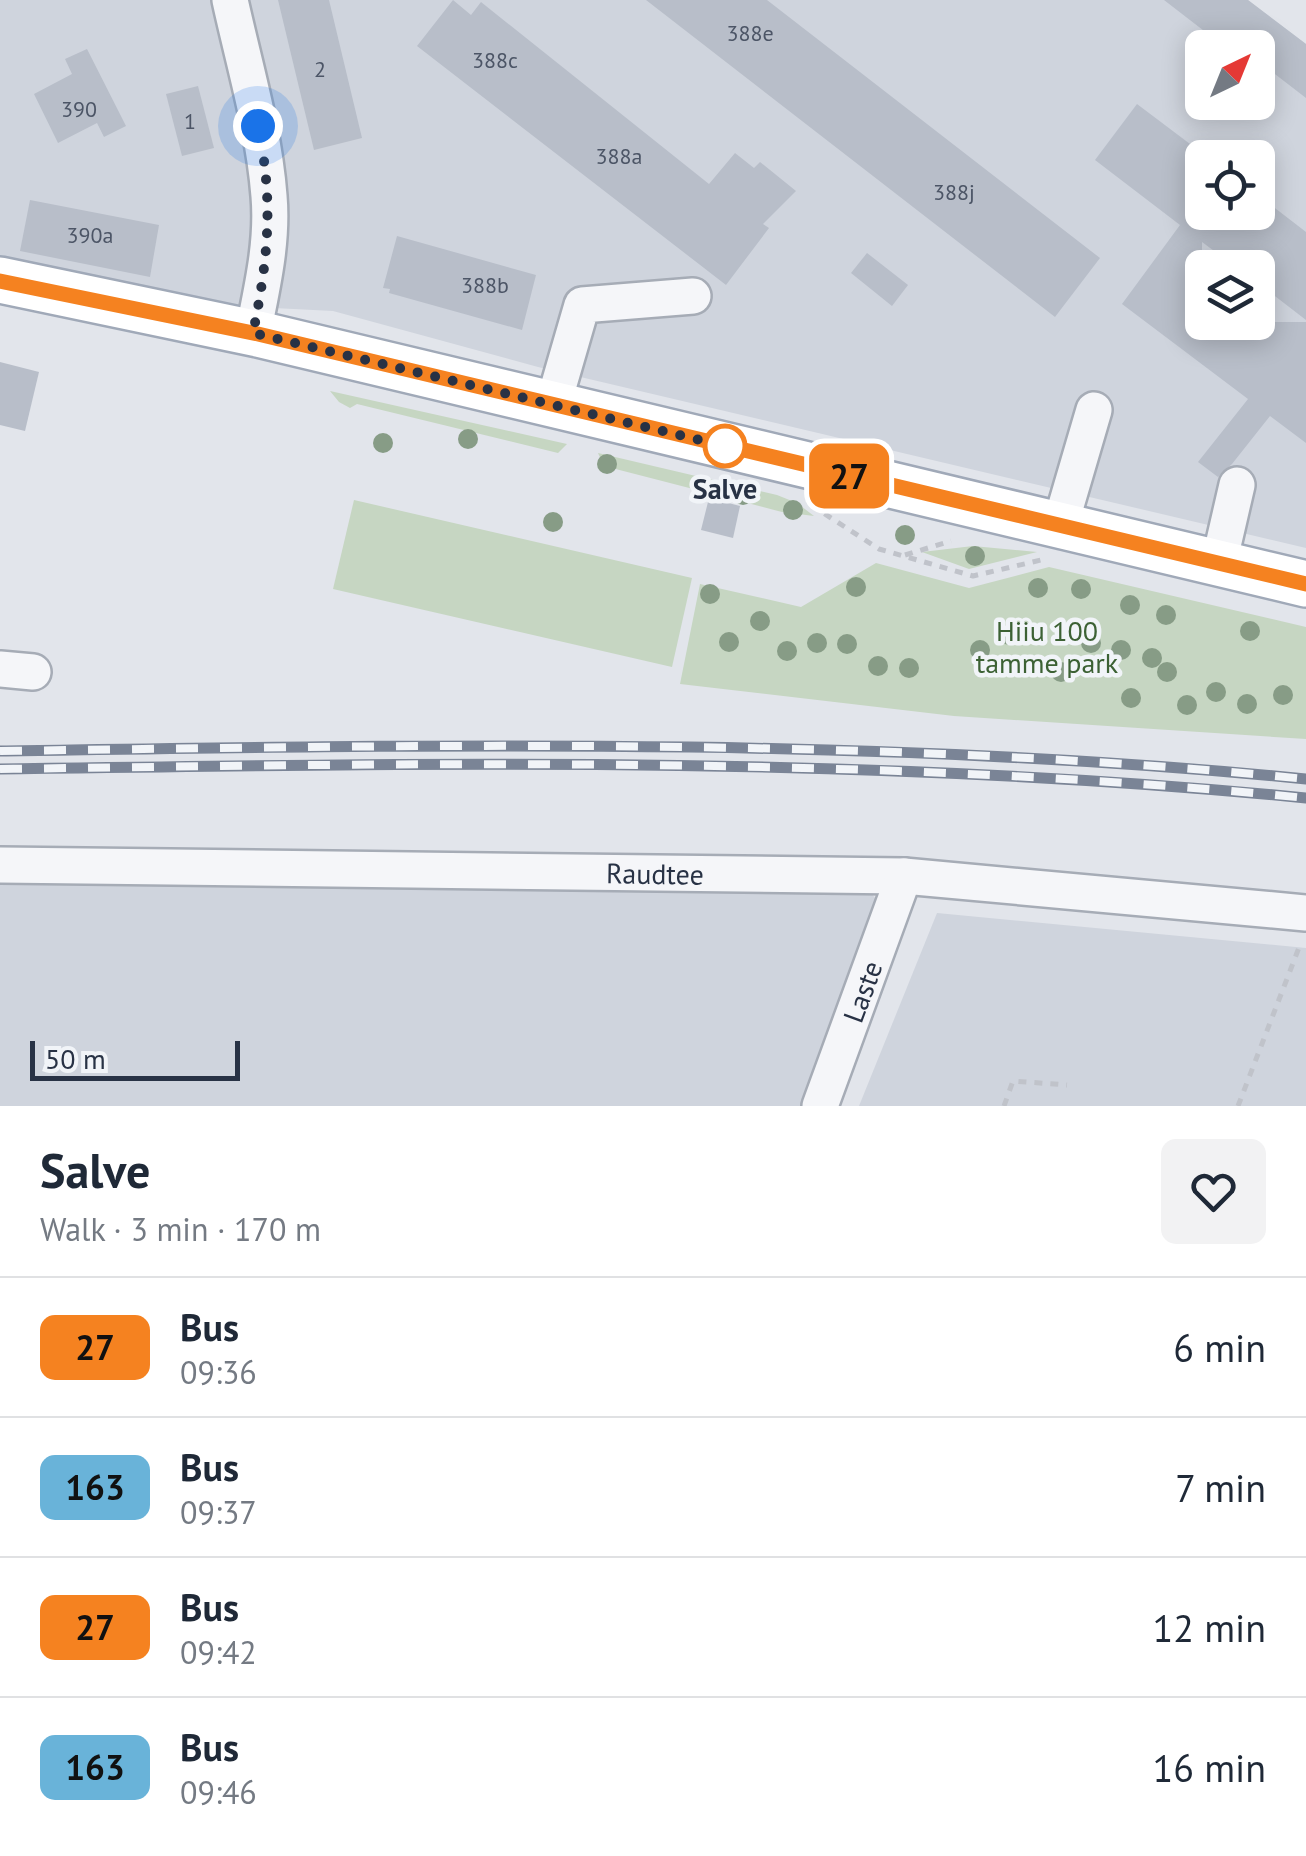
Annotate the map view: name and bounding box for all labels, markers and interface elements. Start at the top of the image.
house number: 388e [726,19,774,47]
north arrow [1185,30,1275,120]
map controls [1185,30,1275,340]
house number: 388c [472,46,518,74]
house number: 2 [314,55,326,83]
house number: 390 [61,95,97,123]
your location [233,101,283,151]
house number: 1 [184,107,196,135]
button: locate [1185,140,1275,230]
house number: 388a [596,142,642,170]
house number: 388j [933,178,975,206]
house number: 390a [67,221,113,249]
button: layers [1185,250,1275,340]
house number: 388b [461,271,509,299]
marker: Salve [704,425,746,467]
line badge: 27 [804,444,894,508]
text: 27 [829,453,869,499]
place label: Salve [693,470,757,507]
park label: Hiiu 100 tamme park [976,612,1119,681]
street label: Raudtee [606,854,704,892]
street label: Laste [834,955,890,1027]
scale bar [30,1036,240,1080]
text: 50 m [45,1040,106,1077]
text: Salve [40,1139,150,1201]
button: heart [1161,1139,1266,1244]
text: Walk · 3 min · 170 m [40,1208,321,1250]
text: Bus [180,1302,239,1351]
text: 6 min [1173,1323,1266,1372]
text: 27 [75,1324,115,1370]
text: 09:36 [180,1351,257,1393]
text: Bus [180,1442,239,1491]
text: 7 min [1175,1463,1266,1512]
text: 163 [65,1464,125,1510]
text: 09:37 [180,1491,257,1533]
text: Bus [180,1582,239,1631]
text: 12 min [1153,1603,1266,1652]
text: 27 [75,1604,115,1650]
text: 09:42 [180,1631,257,1673]
text: Bus [180,1722,239,1771]
text: 16 min [1153,1743,1266,1792]
text: 163 [65,1744,125,1790]
text: 09:46 [180,1771,257,1813]

